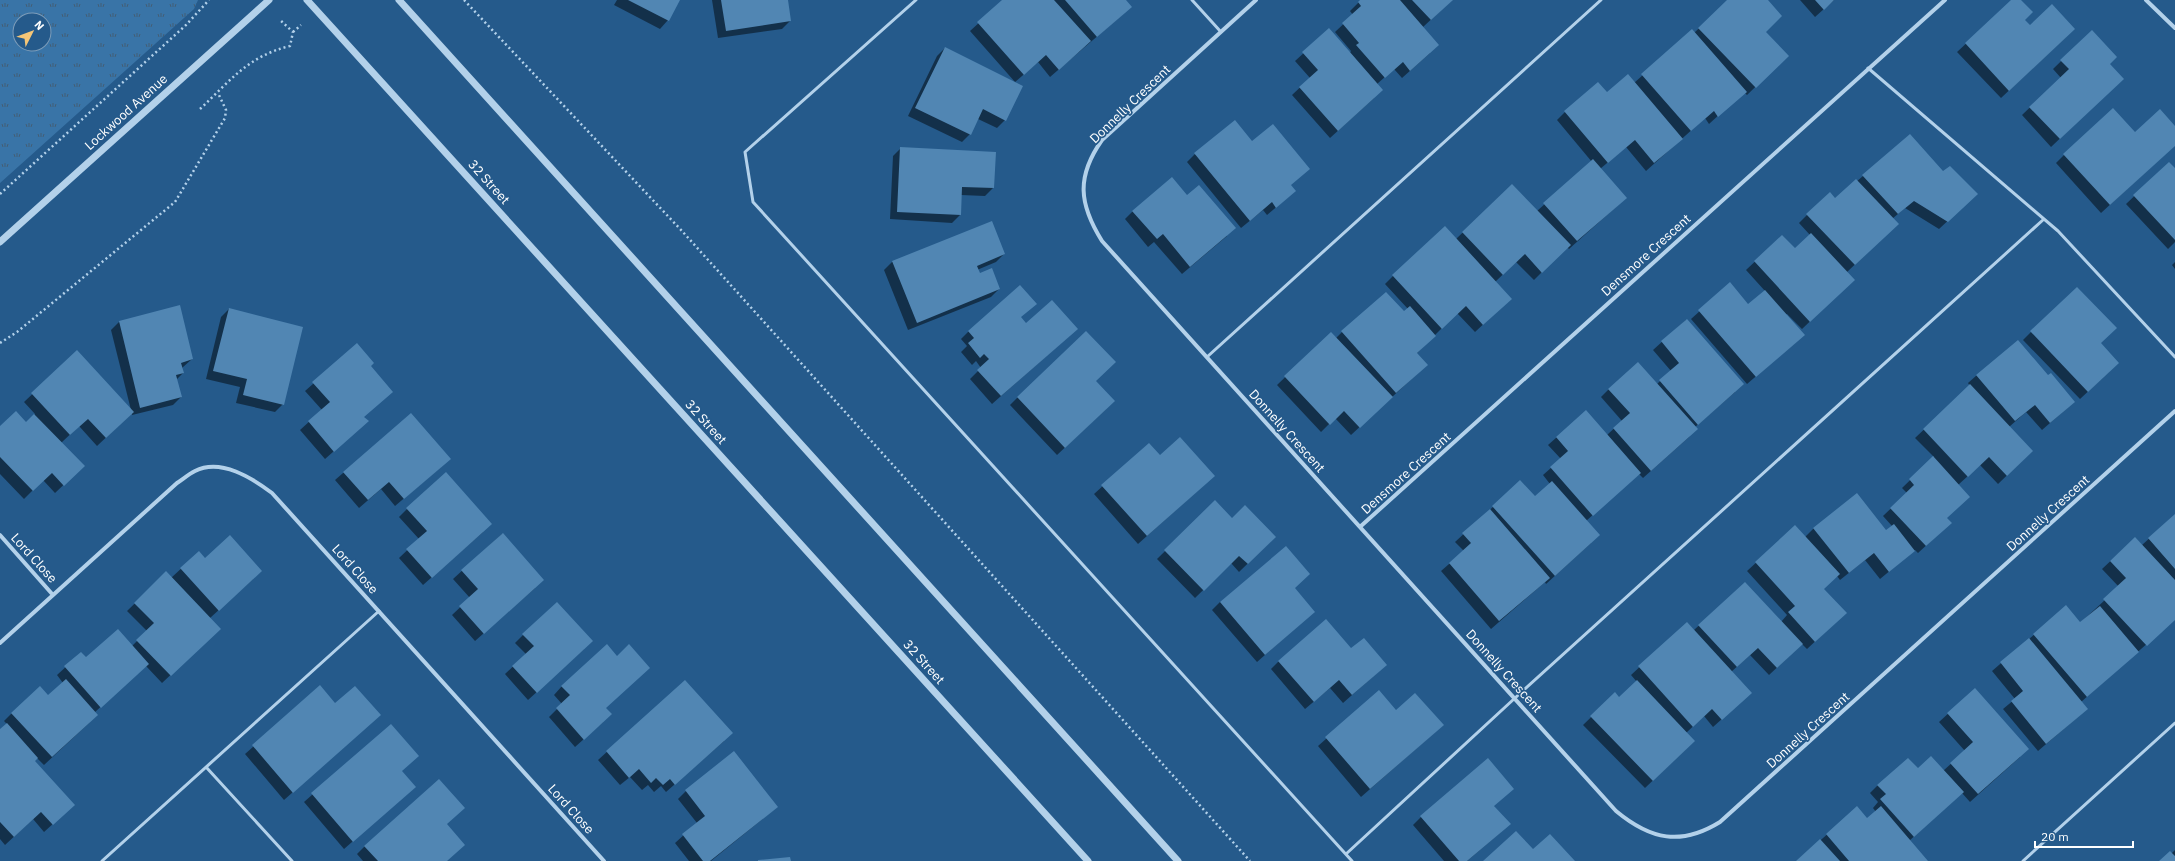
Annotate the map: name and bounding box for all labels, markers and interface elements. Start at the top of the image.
north arrow [12,12,52,52]
text: N [32,18,47,33]
street label: Donnelly Crescent [1086,61,1174,147]
street label: Lockwood Avenue [81,70,171,154]
street label: 32 Street [465,156,513,208]
street label: Densmore Crescent [1598,210,1694,300]
street label: Donnelly Crescent [1245,386,1329,476]
street label: 32 Street [682,396,730,448]
street label: Densmore Crescent [1358,428,1454,518]
street label: Donnelly Crescent [2003,471,2093,555]
street label: Lord Close [7,530,61,586]
street label: Lord Close [328,541,382,597]
street label: Donnelly Crescent [1462,626,1546,716]
street label: 32 Street [900,636,948,688]
street label: Donnelly Crescent [1763,688,1853,772]
street label: Lord Close [544,781,598,837]
scale bar [2035,823,2133,849]
text: 20 m [2041,829,2069,844]

